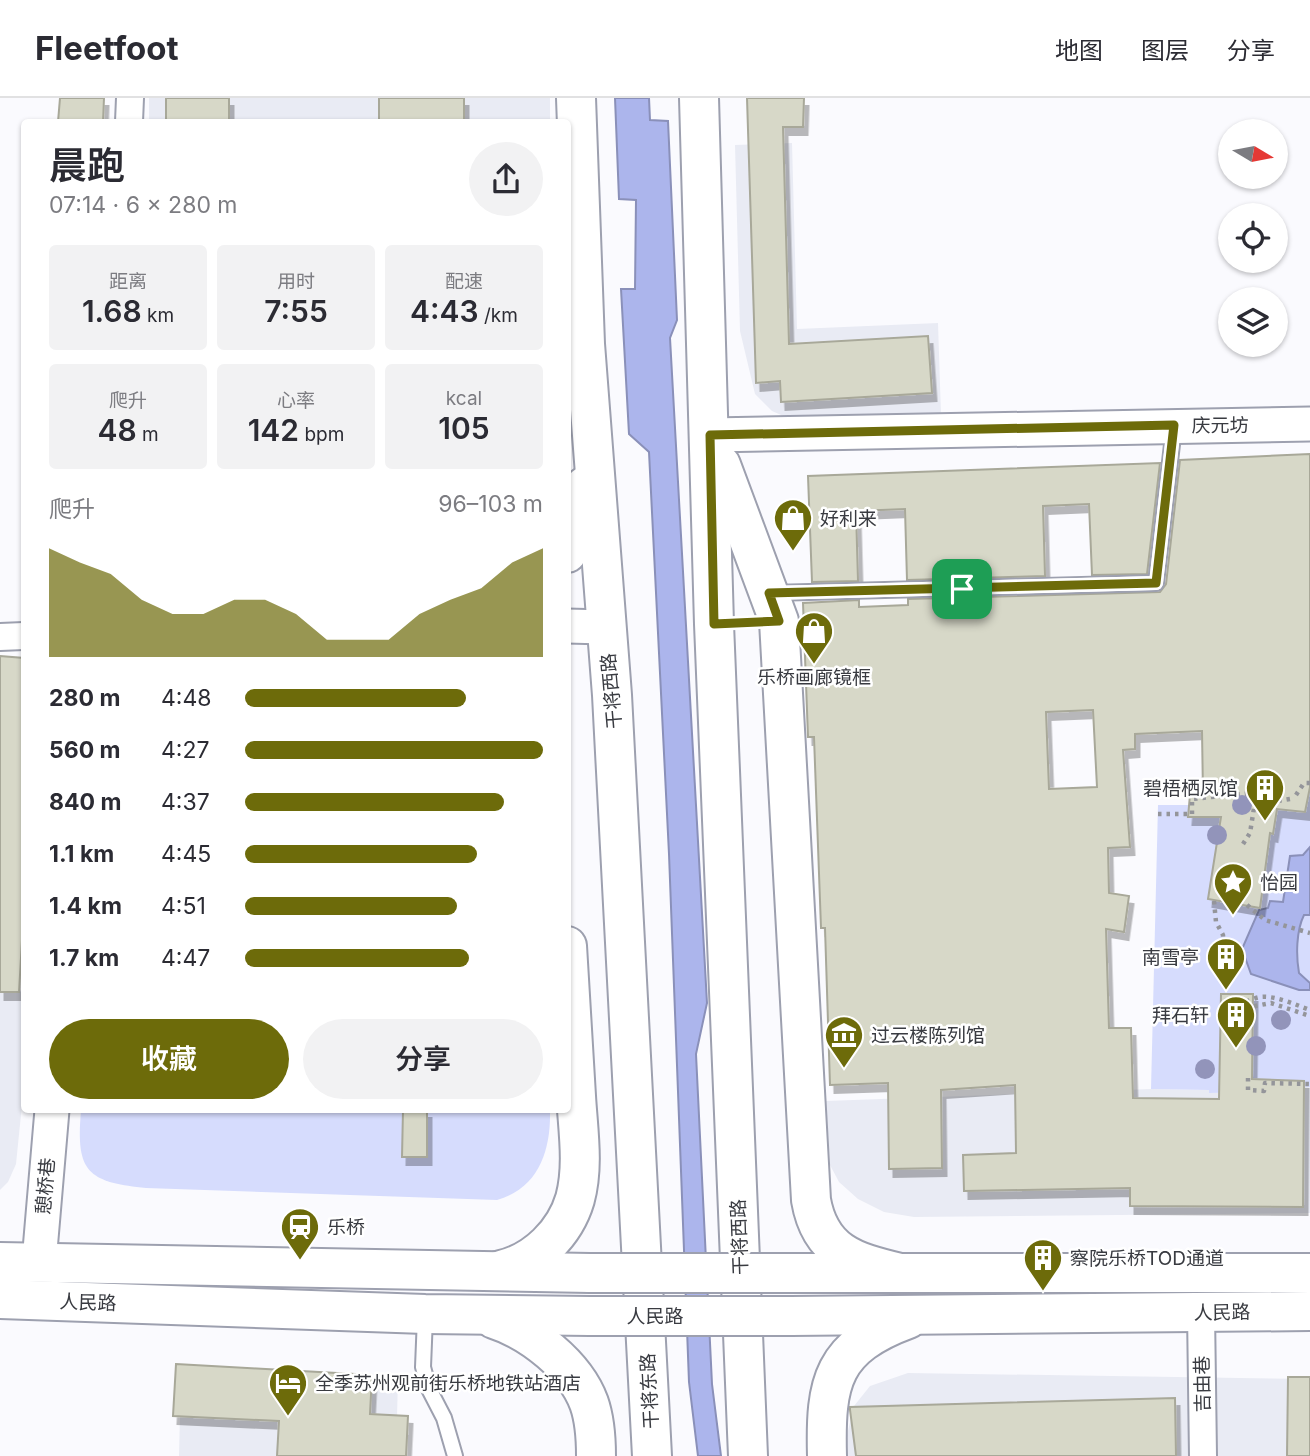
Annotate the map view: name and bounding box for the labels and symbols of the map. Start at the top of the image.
north arrow [1218,119,1288,189]
street label: 庆元坊 [1191,414,1249,437]
shop icon: 好利来 [772,497,814,552]
place label: 好利来 [820,507,877,530]
pin [932,559,992,619]
shop icon: 乐桥画廊镜框 [793,610,835,665]
street label: 干将西路 [597,652,626,730]
place label: 乐桥画廊镜框 [757,666,871,689]
building icon: 碧梧栖凤馆 [1244,767,1286,822]
place label: 碧梧栖凤馆 [1143,777,1238,800]
place icon: 怡园 [1212,861,1254,916]
place label: 怡园 [1260,871,1298,894]
building icon: 南雪亭 [1205,936,1247,991]
place label: 南雪亭 [1142,946,1199,969]
building icon: 拜石轩 [1215,994,1257,1049]
place label: 拜石轩 [1152,1004,1209,1027]
museum icon: 过云楼陈列馆 [823,1014,865,1069]
place label: 过云楼陈列馆 [871,1024,985,1047]
street label: 憩桥巷 [32,1157,59,1215]
street label: 干将西路 [727,1199,752,1275]
station icon: 乐桥 [279,1206,321,1261]
place label: 乐桥 [327,1216,365,1239]
building icon: 察院乐桥TOD通道 [1022,1237,1064,1292]
place label: 察院乐桥TOD通道 [1070,1247,1224,1270]
street label: 人民路 [59,1290,117,1315]
street label: 人民路 [1193,1301,1251,1324]
street label: 人民路 [626,1305,684,1328]
street label: 干将东路 [636,1352,663,1430]
street label: 吉由巷 [1191,1355,1214,1413]
hotel icon: 全季苏州观前街乐桥地铁站酒店 [267,1362,309,1417]
place label: 全季苏州观前街乐桥地铁站酒店 [315,1372,581,1395]

